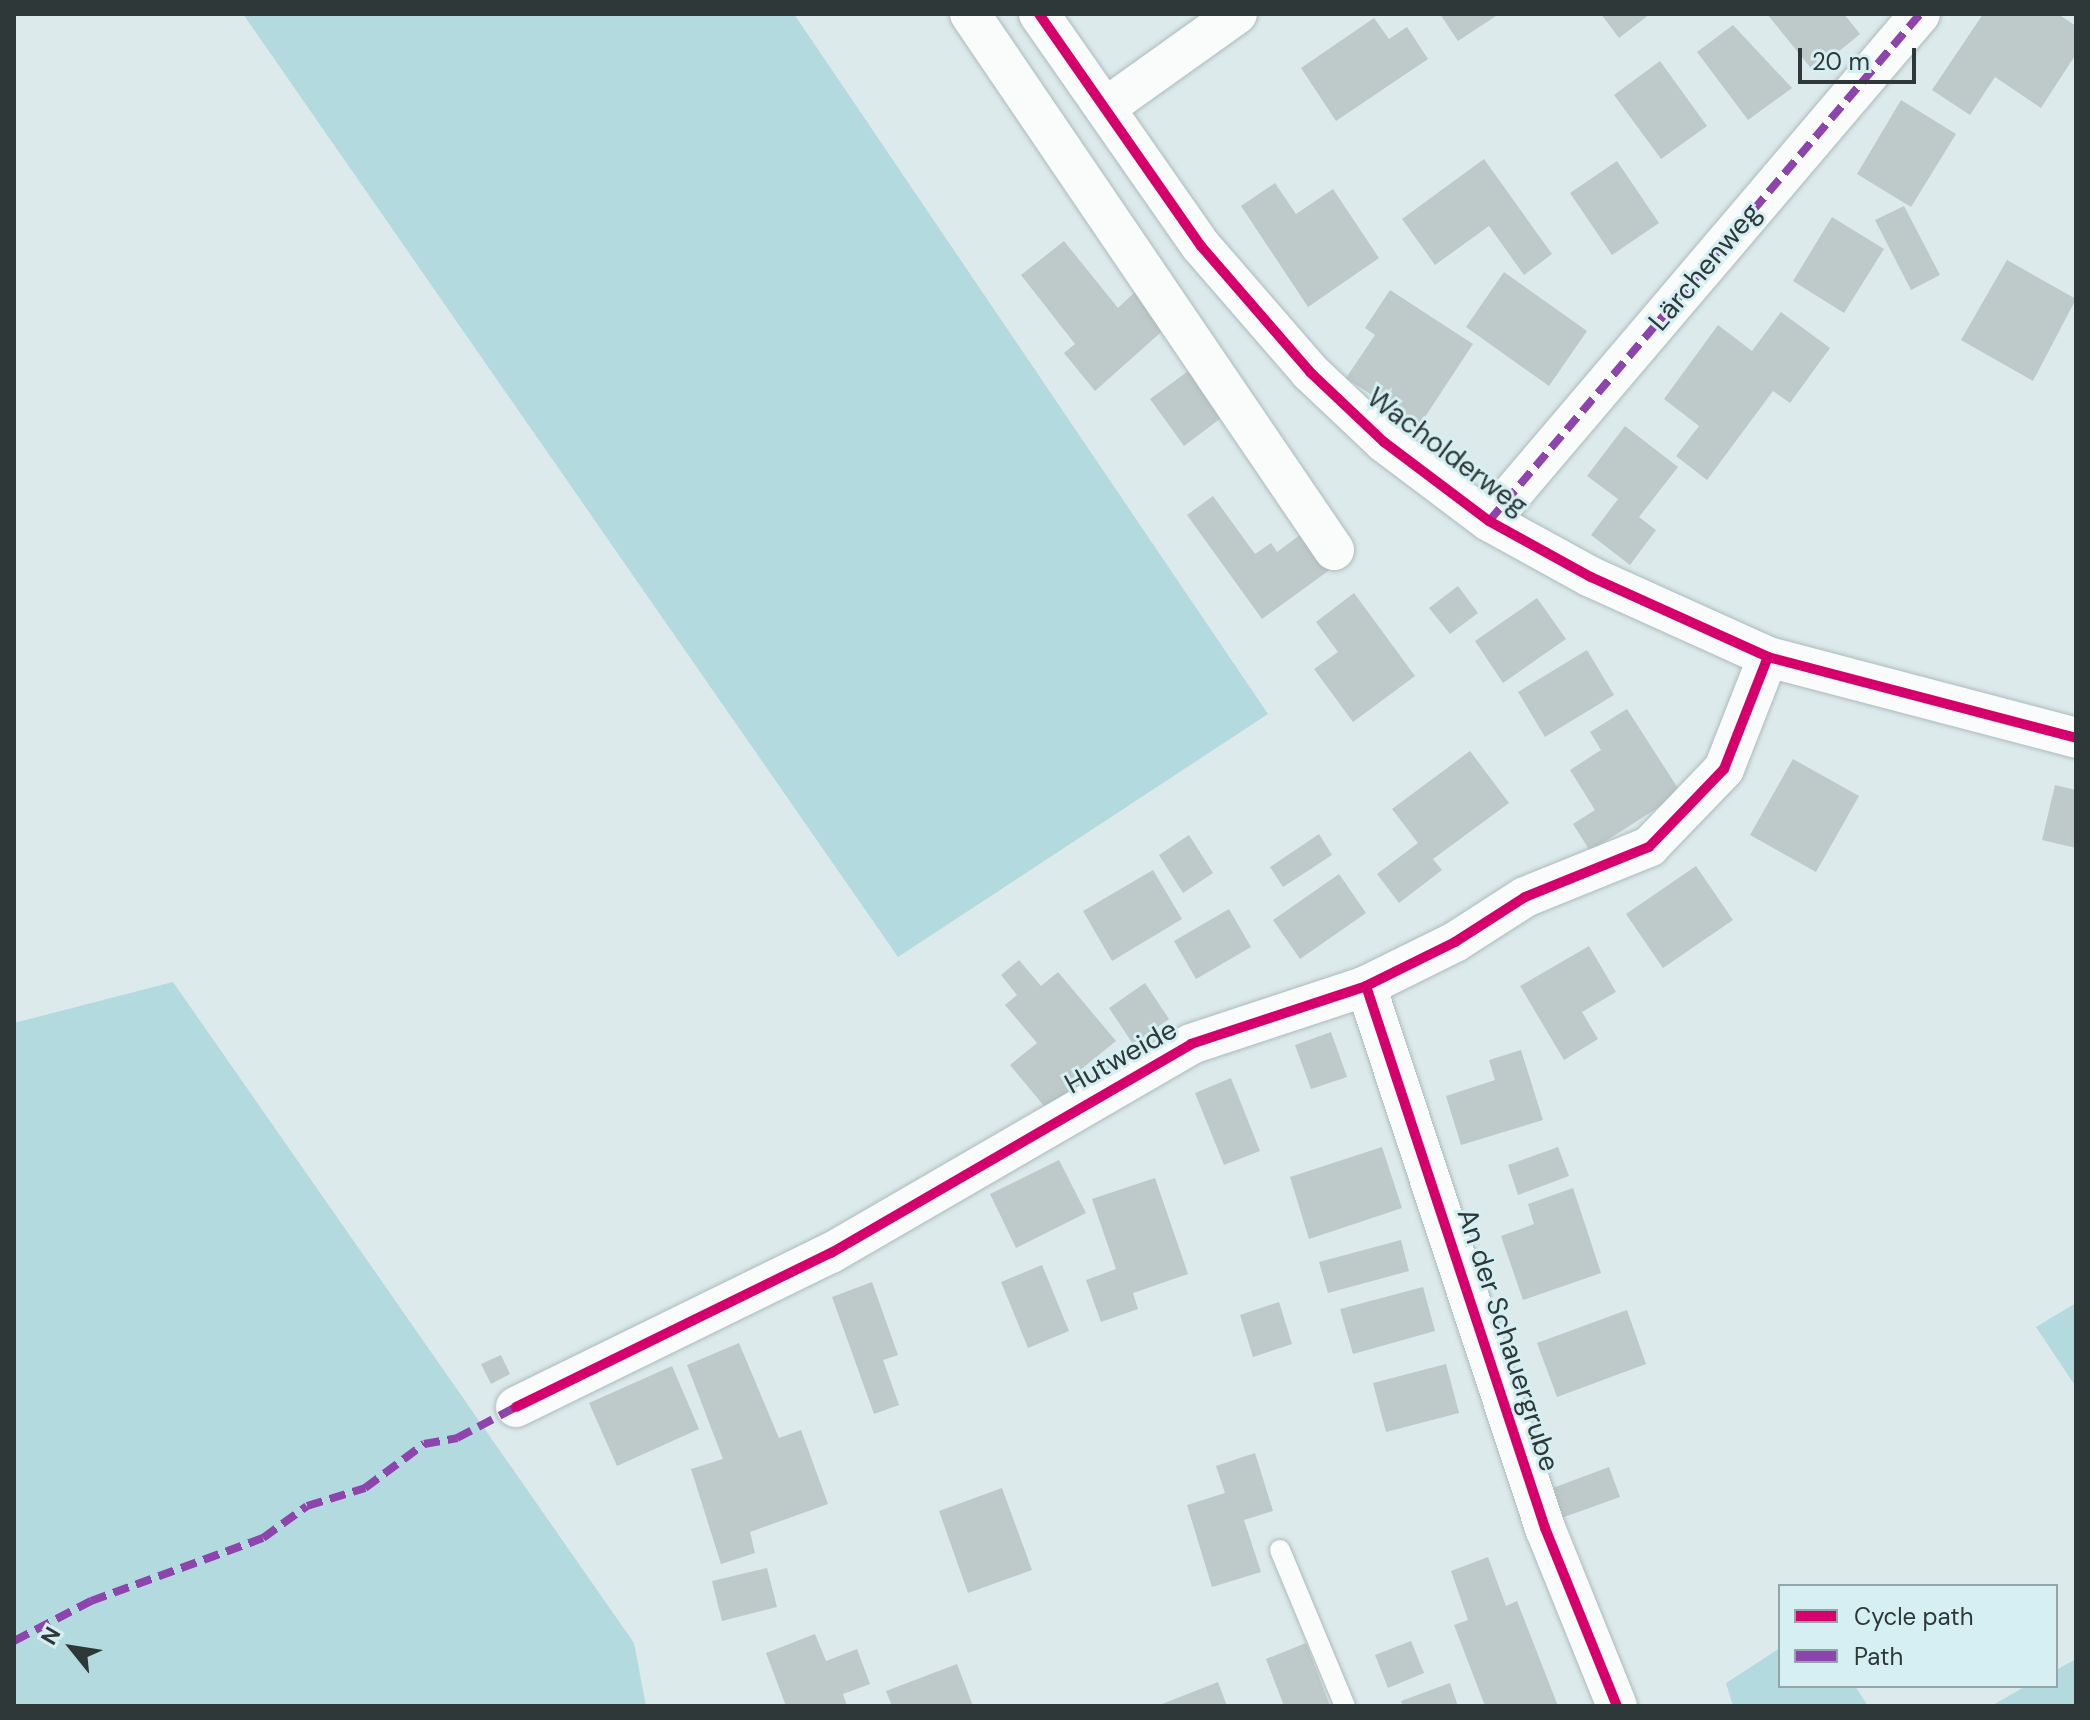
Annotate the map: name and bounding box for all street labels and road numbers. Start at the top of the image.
street label: Lärchenweg [1642,196,1768,338]
street label: Wacholderweg [1360,381,1534,523]
street label: Hutweide [1059,1012,1183,1102]
street label: An der Schauergrube [1450,1204,1566,1476]

